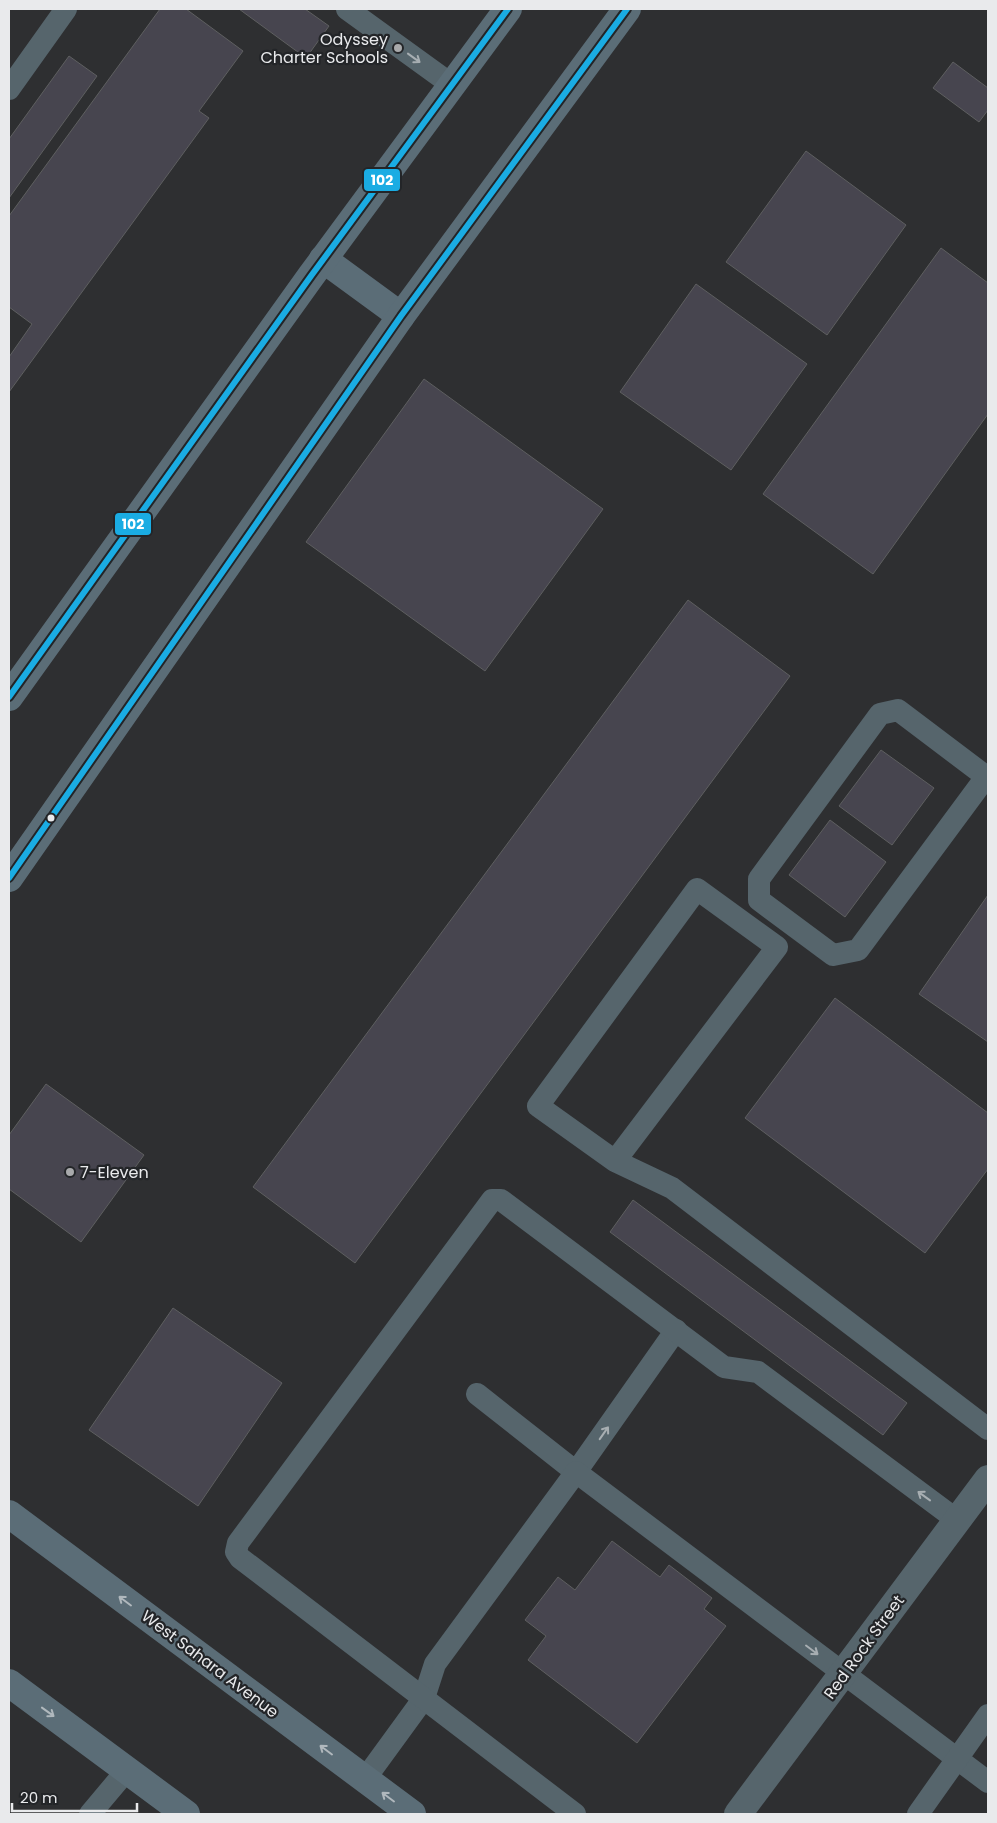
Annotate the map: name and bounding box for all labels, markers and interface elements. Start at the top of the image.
place label: Odyssey Charter Schools [261,28,388,69]
marker: Odyssey Charter Schools [392,42,404,54]
one-way arrow [407,53,421,63]
line badge: 102 [363,168,401,192]
text: 102 [371,170,393,190]
line badge: 102 [114,512,152,536]
text: 102 [122,514,144,534]
unlabelled marker [46,813,56,823]
place label: 7-Eleven [80,1161,149,1184]
marker: 7-Eleven [64,1166,76,1178]
one-way arrow [599,1426,609,1440]
one-way arrow [917,1491,931,1501]
street label: Red Rock Street [818,1590,910,1704]
one-way arrow [118,1596,132,1606]
street label: West Sahara Avenue [137,1605,283,1723]
one-way arrow [805,1645,819,1655]
one-way arrow [41,1707,55,1717]
one-way arrow [319,1745,333,1755]
scale bar [12,1780,138,1812]
text: 20 m [20,1787,58,1808]
one-way arrow [381,1792,395,1802]

